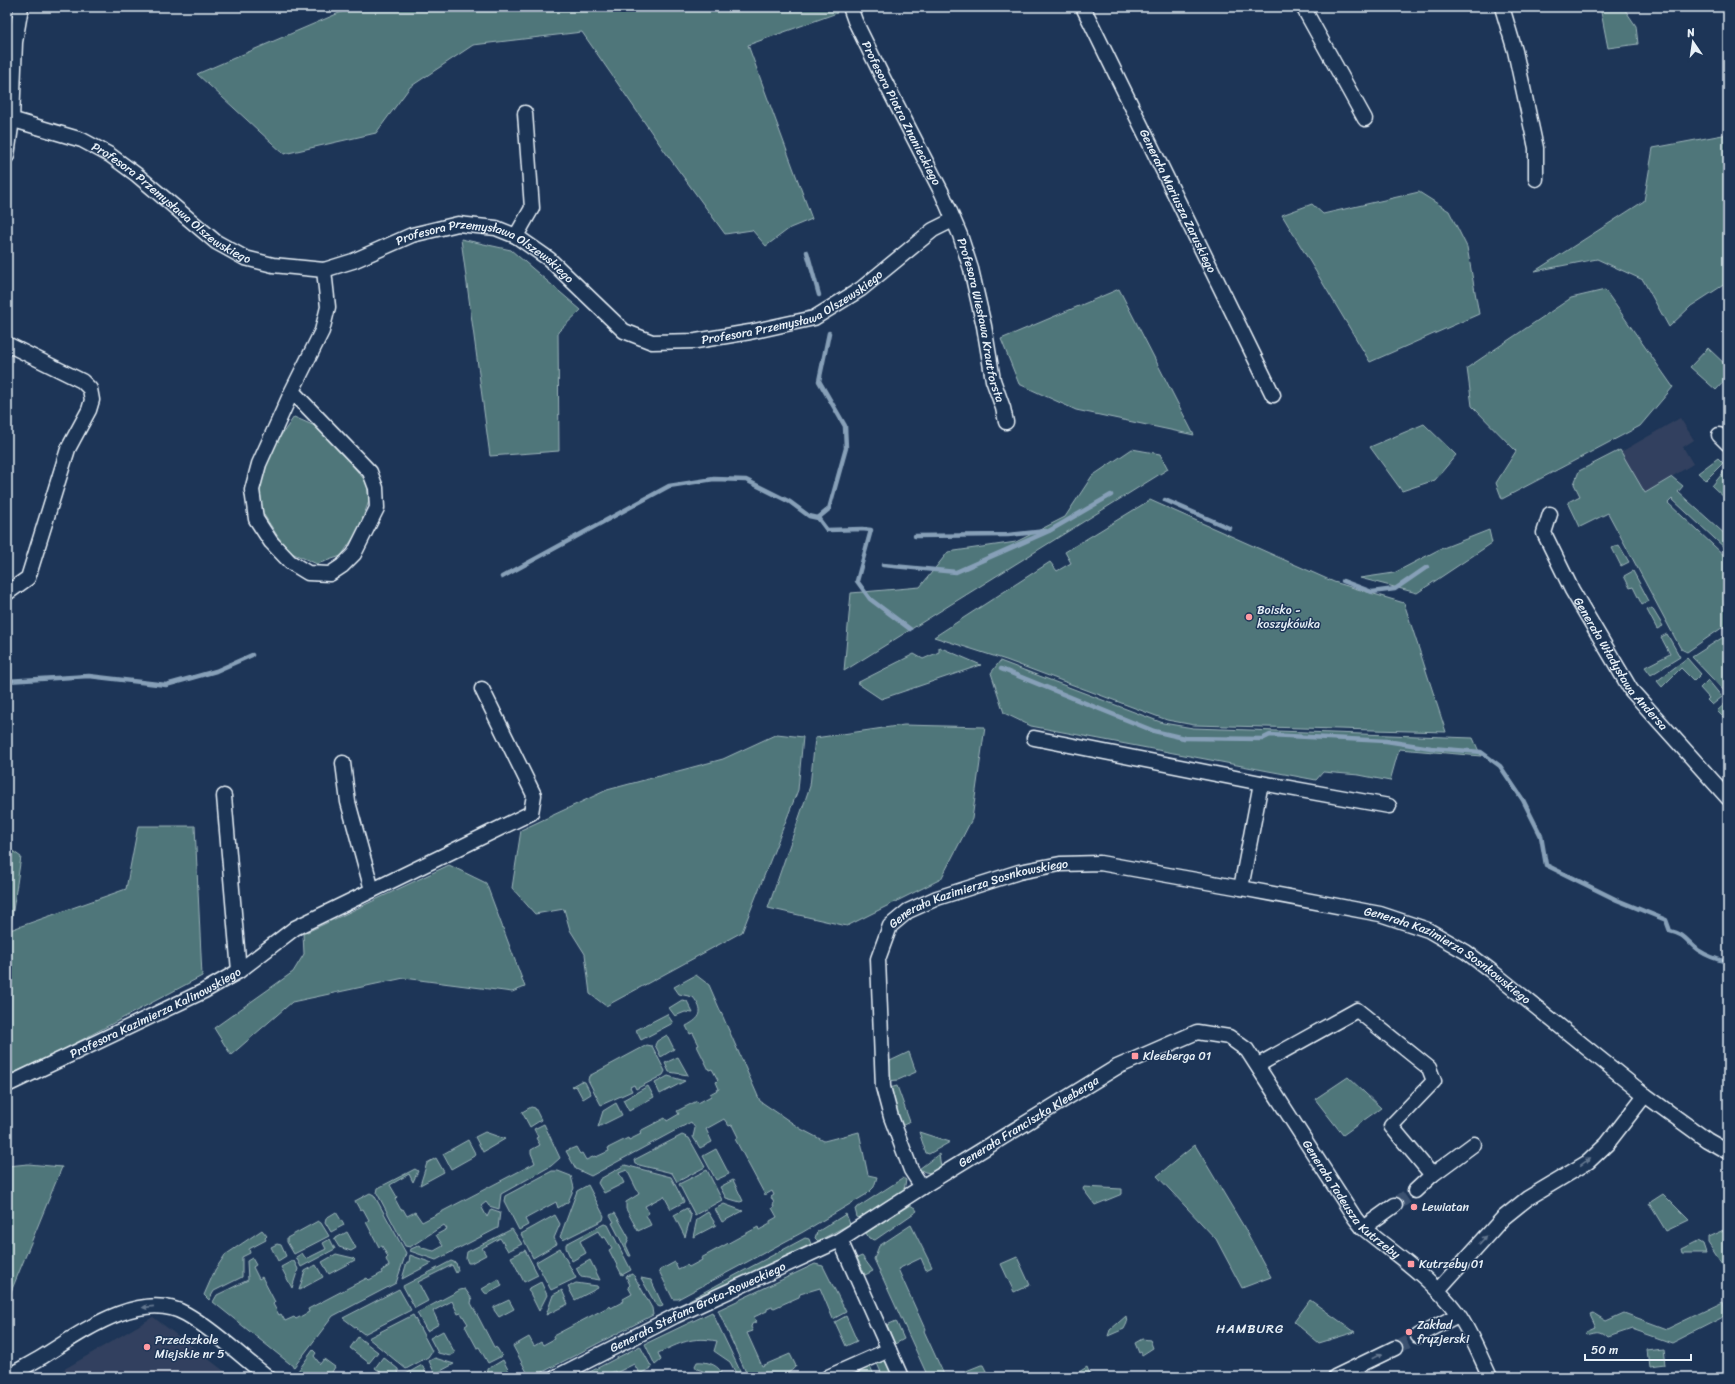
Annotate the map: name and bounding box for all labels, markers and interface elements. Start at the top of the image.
north arrow [1673,22,1713,62]
text: N [1684,23,1697,43]
street label: Profesora Piotra Znanieckiego [855,37,947,189]
street label: Generała Mariusza Zaruskiego [1133,125,1223,277]
street label: Profesora Przemysława Olszewskiego [87,136,253,270]
street label: Profesora Przemysława Olszewskiego [392,213,579,289]
street label: Profesora Wiesława Krautforsta [951,235,1011,405]
street label: Profesora Przemysława Olszewskiego [700,264,888,351]
street label: Generała Władysława Andersa [1567,593,1674,736]
place label: Boisko - koszykówka [1257,599,1320,635]
marker: Boisko - koszykówka [1244,612,1254,622]
street label: Generała Kazimierza Sosnkowskiego [883,853,1068,934]
street label: Generała Kazimierza Sosnkowskiego [1362,900,1536,1010]
street label: Profesora Kazimierza Kalinowskiego [66,961,245,1065]
place label: Kleeberga 01 [1143,1045,1211,1067]
marker: Kleeberga 01 [1130,1051,1140,1061]
street label: Generała Franciszka Kleeberga [954,1069,1104,1173]
street label: Generała Tadeusza Kutrzeby [1296,1135,1406,1265]
one-way arrow [1580,1158,1591,1166]
place label: Lewiatan [1422,1196,1470,1218]
marker: Lewiatan [1409,1202,1419,1212]
one-way arrow [1478,1235,1487,1246]
place label: Kutrzeby 01 [1419,1253,1483,1275]
street label: Generała Stefana Grota-Roweckiego [606,1255,789,1359]
marker: Kutrzeby 01 [1406,1259,1416,1269]
one-way arrow [142,1304,154,1311]
place label: Zakład fryzjerski [1417,1314,1470,1350]
district label: HAMBURG [1216,1317,1284,1340]
marker: Zakład fryzjerski [1404,1327,1414,1337]
place label: Przedszkole Miejskie nr 5 [155,1329,225,1365]
scale bar [1585,1336,1691,1362]
text: 50 m [1591,1339,1618,1361]
marker: Przedszkole Miejskie nr 5 [142,1342,152,1352]
one-way arrow [1372,1353,1383,1360]

